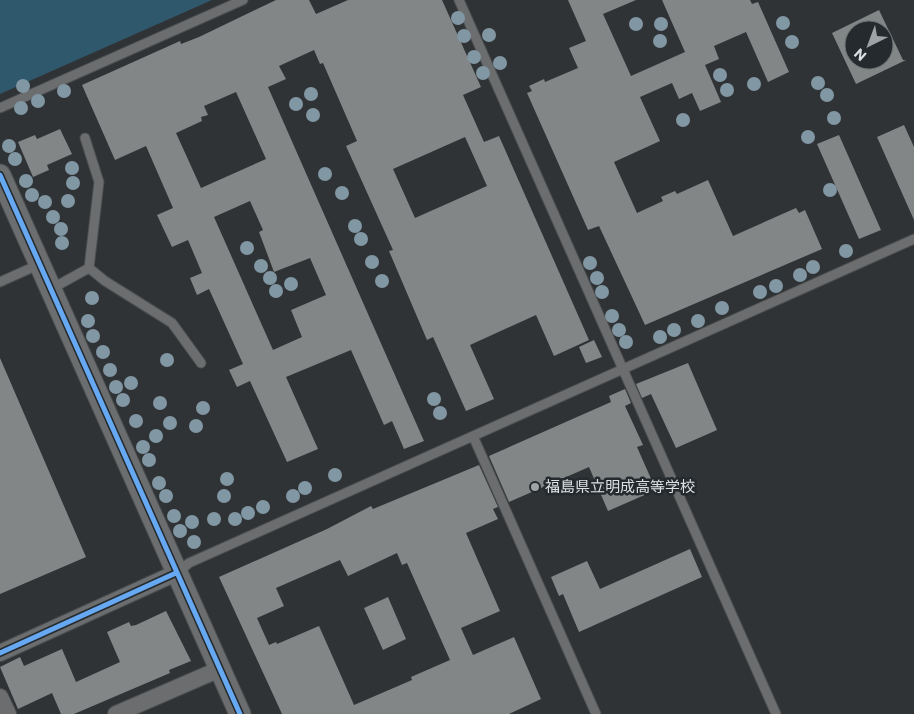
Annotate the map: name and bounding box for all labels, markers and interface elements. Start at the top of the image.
north arrow [844,20,894,70]
text: N [850,45,870,65]
place label: 福島県立明成高等学校 [545,477,695,495]
marker: 福島県立明成高等学校 [529,481,541,493]

